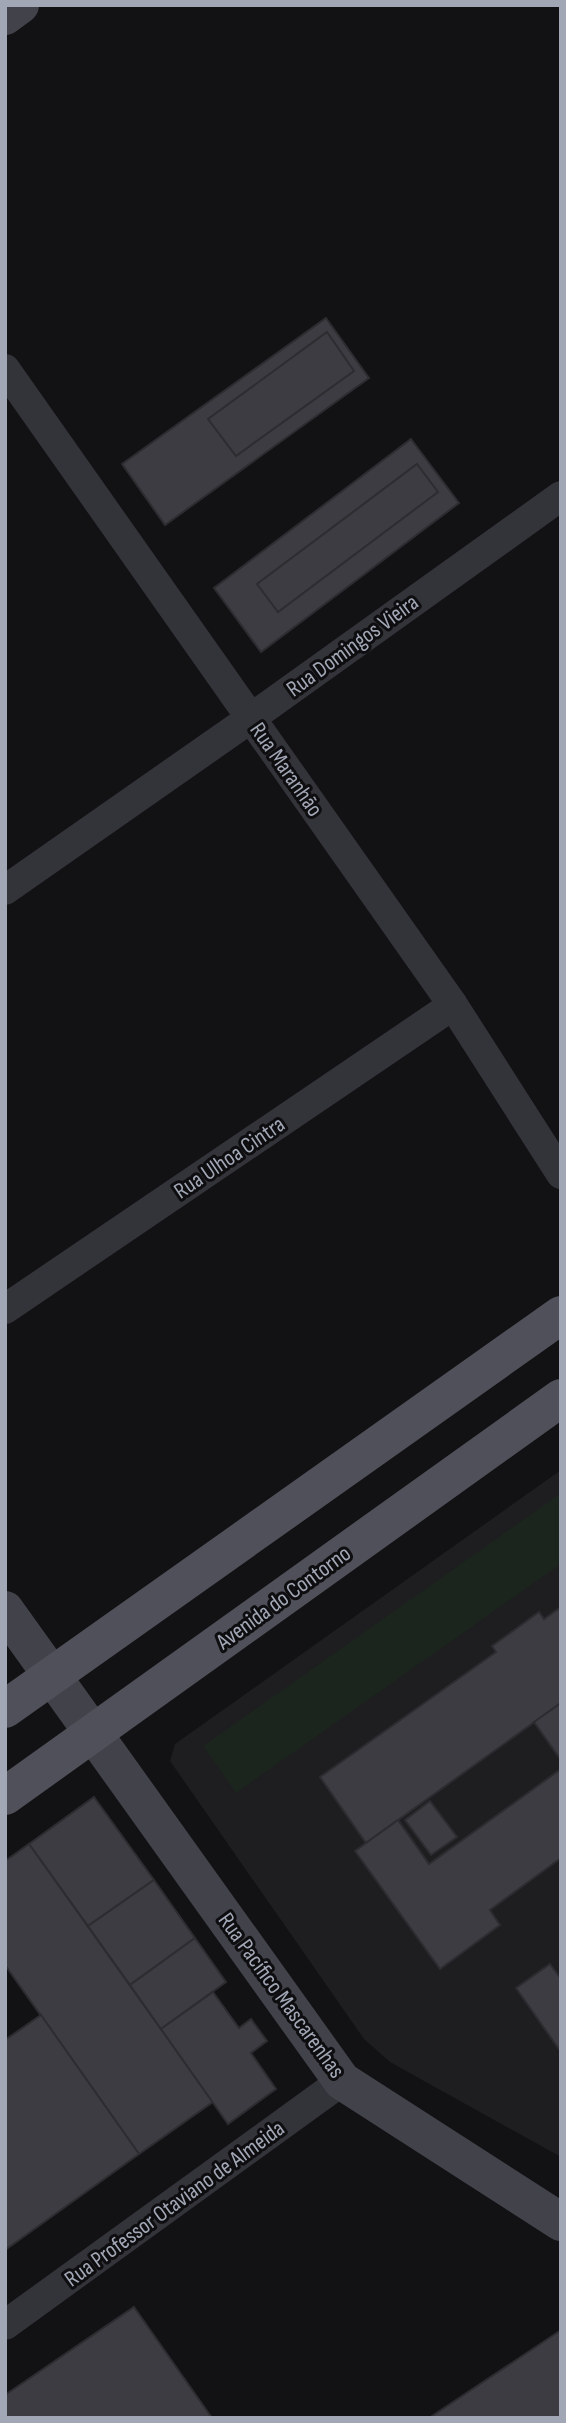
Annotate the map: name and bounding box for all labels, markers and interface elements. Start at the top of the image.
street label: Rua Domingos Vieira [281,589,424,703]
street label: Rua Maranhão [244,717,329,822]
street label: Rua Ulhoa Cintra [169,1110,290,1205]
street label: Avenida do Contorno [210,1540,356,1657]
street label: Rua Pacífico Mascarenhas [212,1907,351,2084]
street label: Rua Professor Otaviano de Almeida [59,2115,290,2293]

